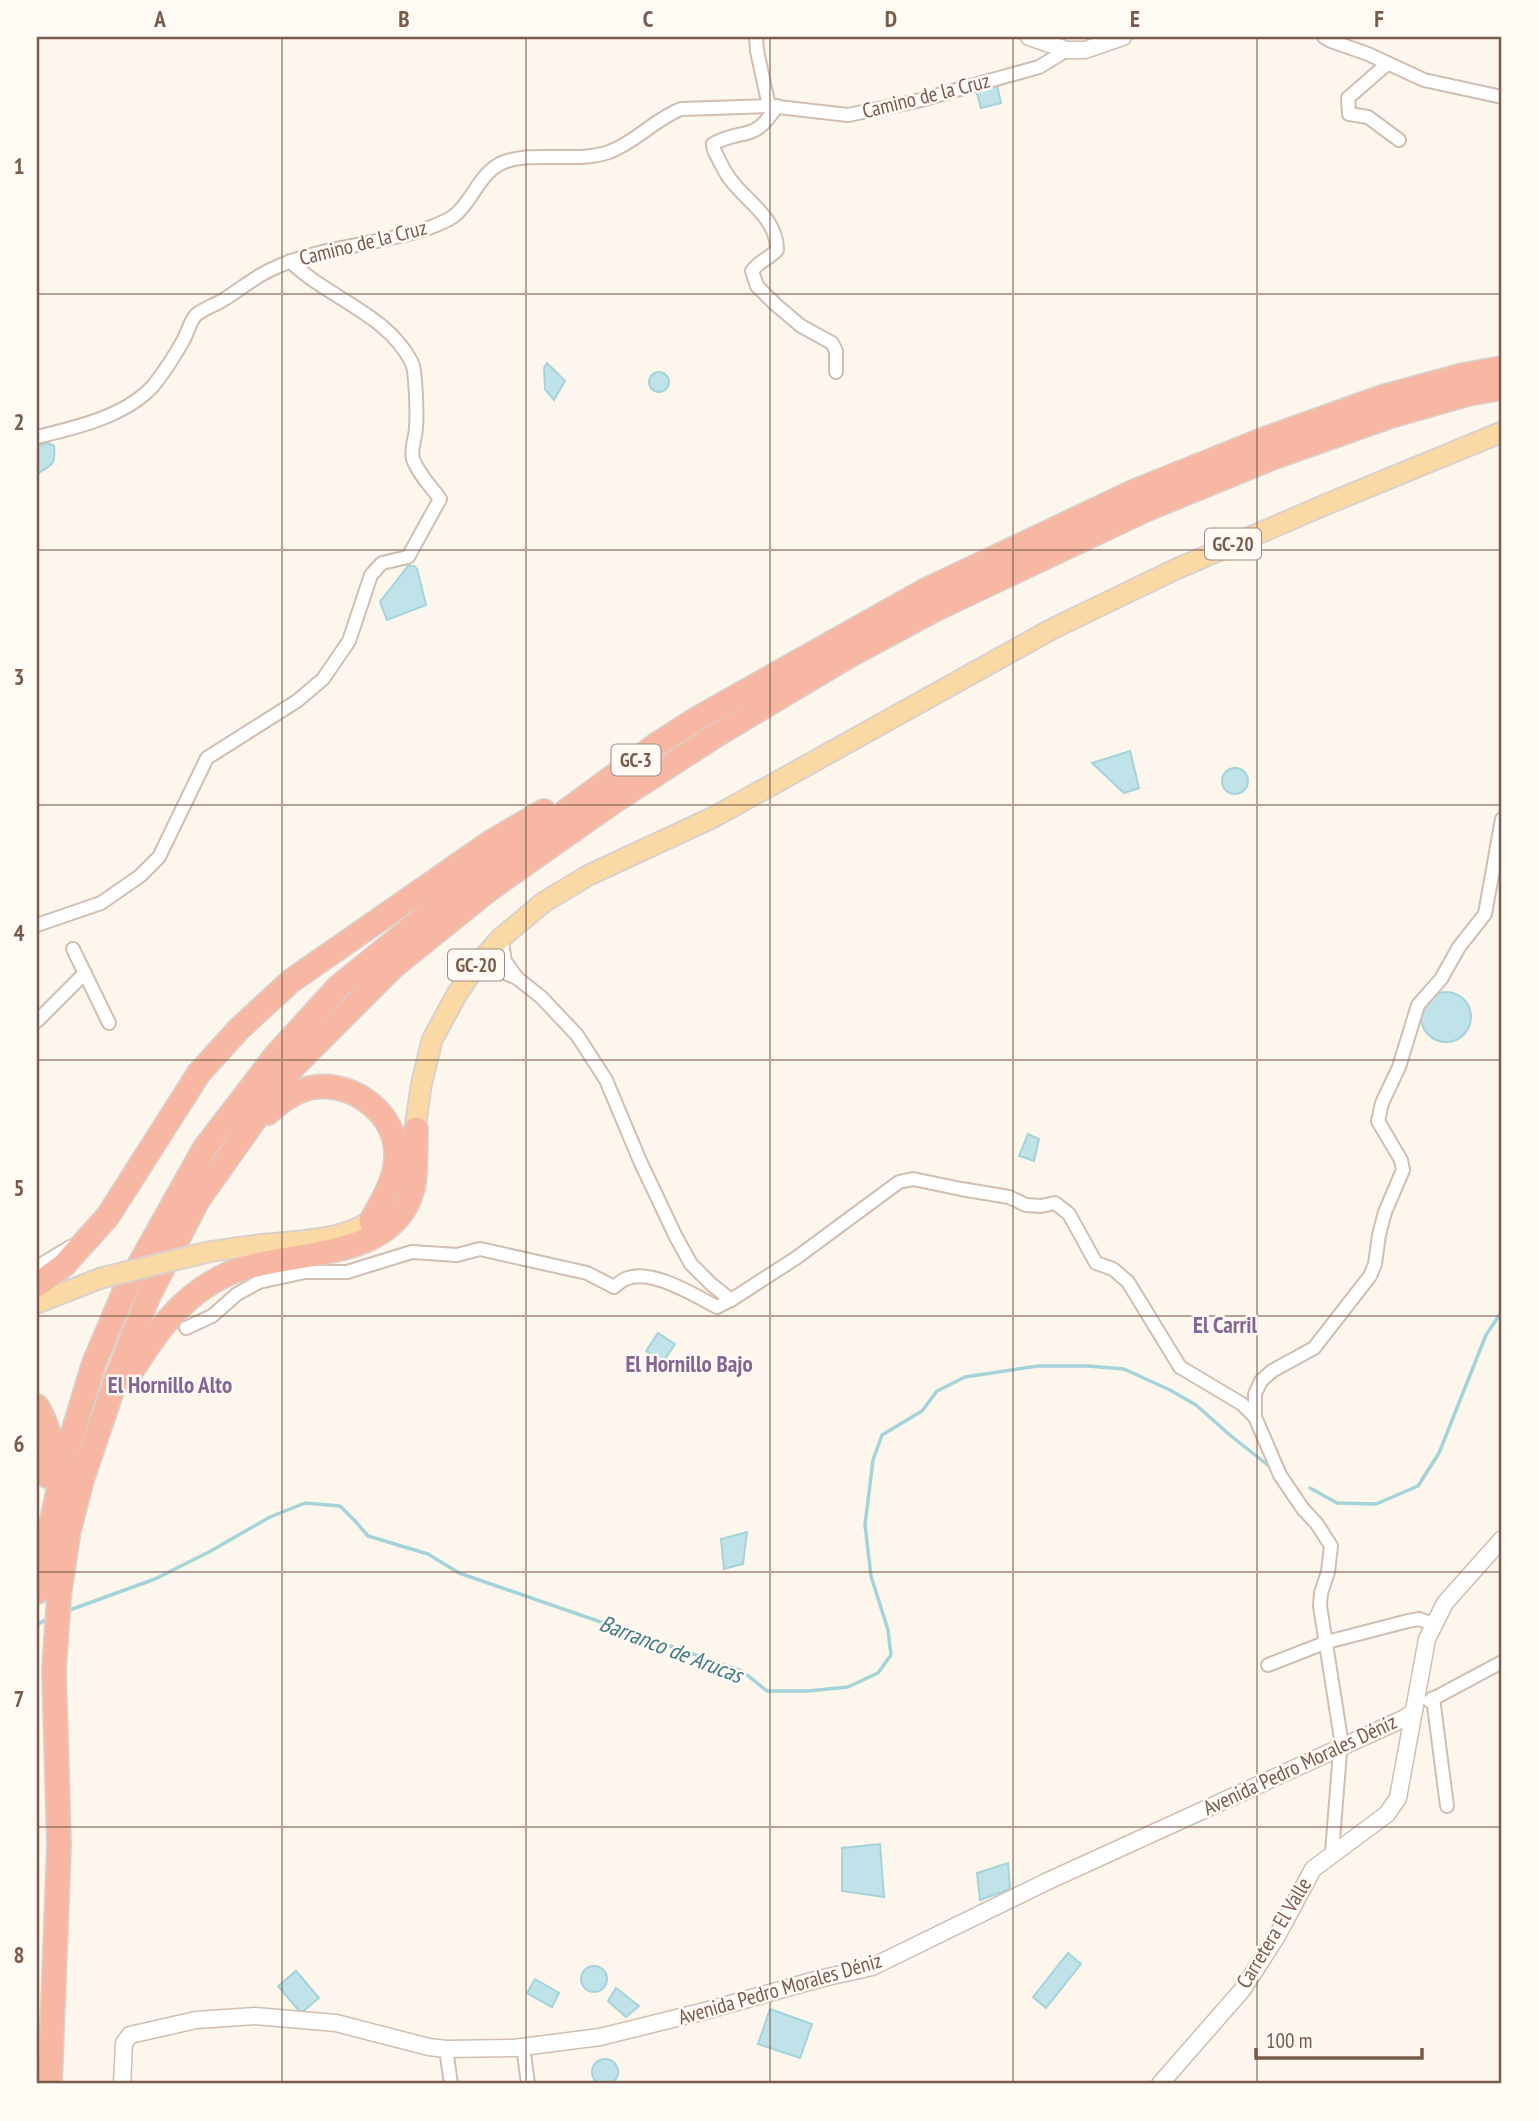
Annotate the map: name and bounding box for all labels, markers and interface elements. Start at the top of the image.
text: A [153,4,166,33]
text: B [398,4,410,33]
text: C [643,4,654,33]
text: D [885,4,897,33]
text: E [1130,4,1140,33]
text: F [1374,4,1384,33]
street label: Camino de la Cruz [859,67,992,124]
text: 1 [14,151,25,180]
street label: Camino de la Cruz [296,214,429,271]
text: 2 [14,407,25,436]
road number: GC-20 [1205,528,1261,559]
text: 3 [14,662,25,691]
road number: GC-3 [612,744,660,776]
text: 4 [14,918,25,947]
road number: GC-20 [448,950,504,981]
text: 5 [14,1173,25,1202]
district label: El Carril [1193,1310,1257,1339]
district label: El Hornillo Bajo [625,1349,753,1378]
district label: El Hornillo Alto [108,1370,232,1399]
text: 6 [14,1429,25,1458]
water label: Barranco de Arucas [596,1608,749,1690]
text: 7 [14,1684,25,1713]
street label: Avenida Pedro Morales Déniz [1199,1708,1401,1821]
street label: Carretera El Valle [1230,1872,1317,1993]
text: 8 [14,1940,25,1969]
street label: Avenida Pedro Morales Déniz [675,1947,885,2031]
scale bar [1256,2016,1422,2060]
text: 100 m [1266,2027,1312,2054]

